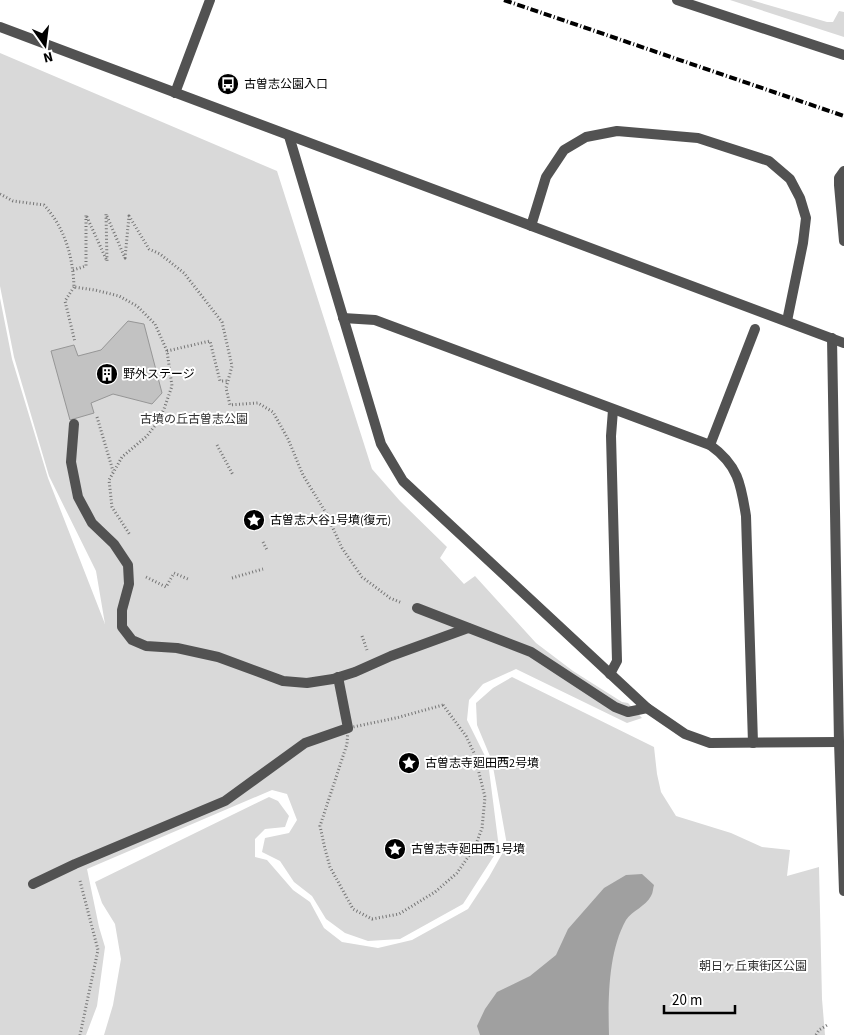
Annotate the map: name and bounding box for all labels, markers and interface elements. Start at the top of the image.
north arrow [20,20,70,70]
text: N [41,46,55,67]
bus stop icon: 古曽志公園入口 [216,72,240,96]
place label: 古曽志公園入口 [244,76,328,93]
building icon: 野外ステージ [95,362,119,386]
place label: 野外ステージ [123,366,195,383]
park label: 古墳の丘古曽志公園 [140,411,248,428]
place icon: 古曽志大谷1号墳(復元) [242,508,266,532]
place label: 古曽志大谷1号墳(復元) [270,512,391,529]
place icon: 古曽志寺廻田西2号墳 [397,751,421,775]
place label: 古曽志寺廻田西2号墳 [425,755,539,772]
place icon: 古曽志寺廻田西1号墳 [383,837,407,861]
place label: 古曽志寺廻田西1号墳 [411,841,525,858]
park label: 朝日ヶ丘東街区公園 [699,958,807,975]
scale bar [664,982,735,1014]
text: 20 m [672,990,702,1011]

